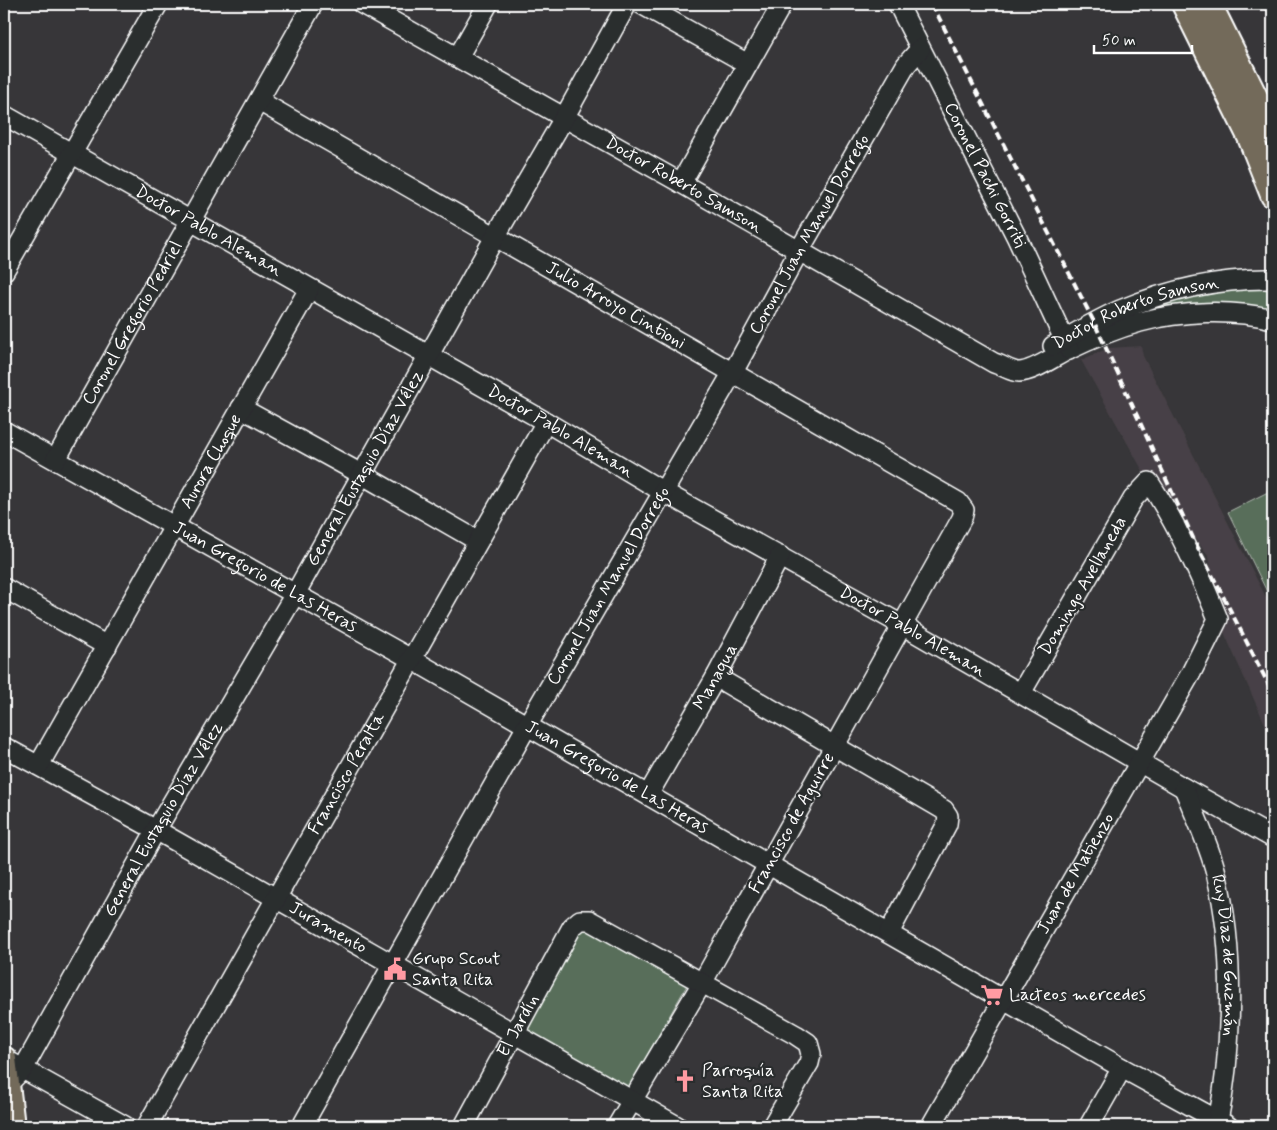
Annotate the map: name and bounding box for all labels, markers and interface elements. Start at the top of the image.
scale bar [1094,22,1192,54]
text: 50 m [1102,31,1136,51]
street label: Coronel Pachi Gorriti [938,98,1032,252]
street label: Coronel Juan Manuel Dorrego [744,130,876,339]
street label: Doctor Roberto Samson [601,131,767,239]
street label: Doctor Pablo Aleman [130,180,287,282]
street label: Coronel Gregorio Pedriel [77,237,189,410]
street label: Julio Arroyo Cintioni [541,256,690,355]
street label: Doctor Roberto Samson [1048,271,1220,356]
street label: General Eustaquio Díaz Vélez [301,366,430,571]
street label: Doctor Pablo Aleman [483,379,638,483]
street label: Aurora Choque [175,410,248,513]
street label: Coronel Juan Manuel Dorrego [541,482,676,690]
street label: Domingo Avellaneda [1033,512,1133,660]
street label: Juan Gregorio de Las Heras [168,516,361,638]
street label: Doctor Pablo Aleman [834,580,990,683]
street label: Managua [687,640,743,714]
street label: Francisco Peralta [303,708,391,839]
street label: Juan Gregorio de Las Heras [521,715,713,840]
street label: General Eustaquio Díaz Vélez [98,717,229,921]
street label: Francisco de Aguirre [743,748,841,898]
street label: Juan de Matienzo [1032,809,1120,939]
street label: Ruy Díaz de Guzmán [1205,872,1242,1037]
street label: Juramento [285,896,371,959]
place label: Grupo Scout Santa Rita [412,947,501,992]
public building icon: Grupo Scout Santa Rita [382,956,408,982]
supermarket icon: Lacteos mercedes [979,982,1005,1008]
place label: Lacteos mercedes [1009,983,1146,1007]
street label: El Jardín [492,990,545,1061]
place label: Parroquía Santa Rita [702,1059,783,1104]
church icon: Parroquía Santa Rita [672,1068,698,1094]

